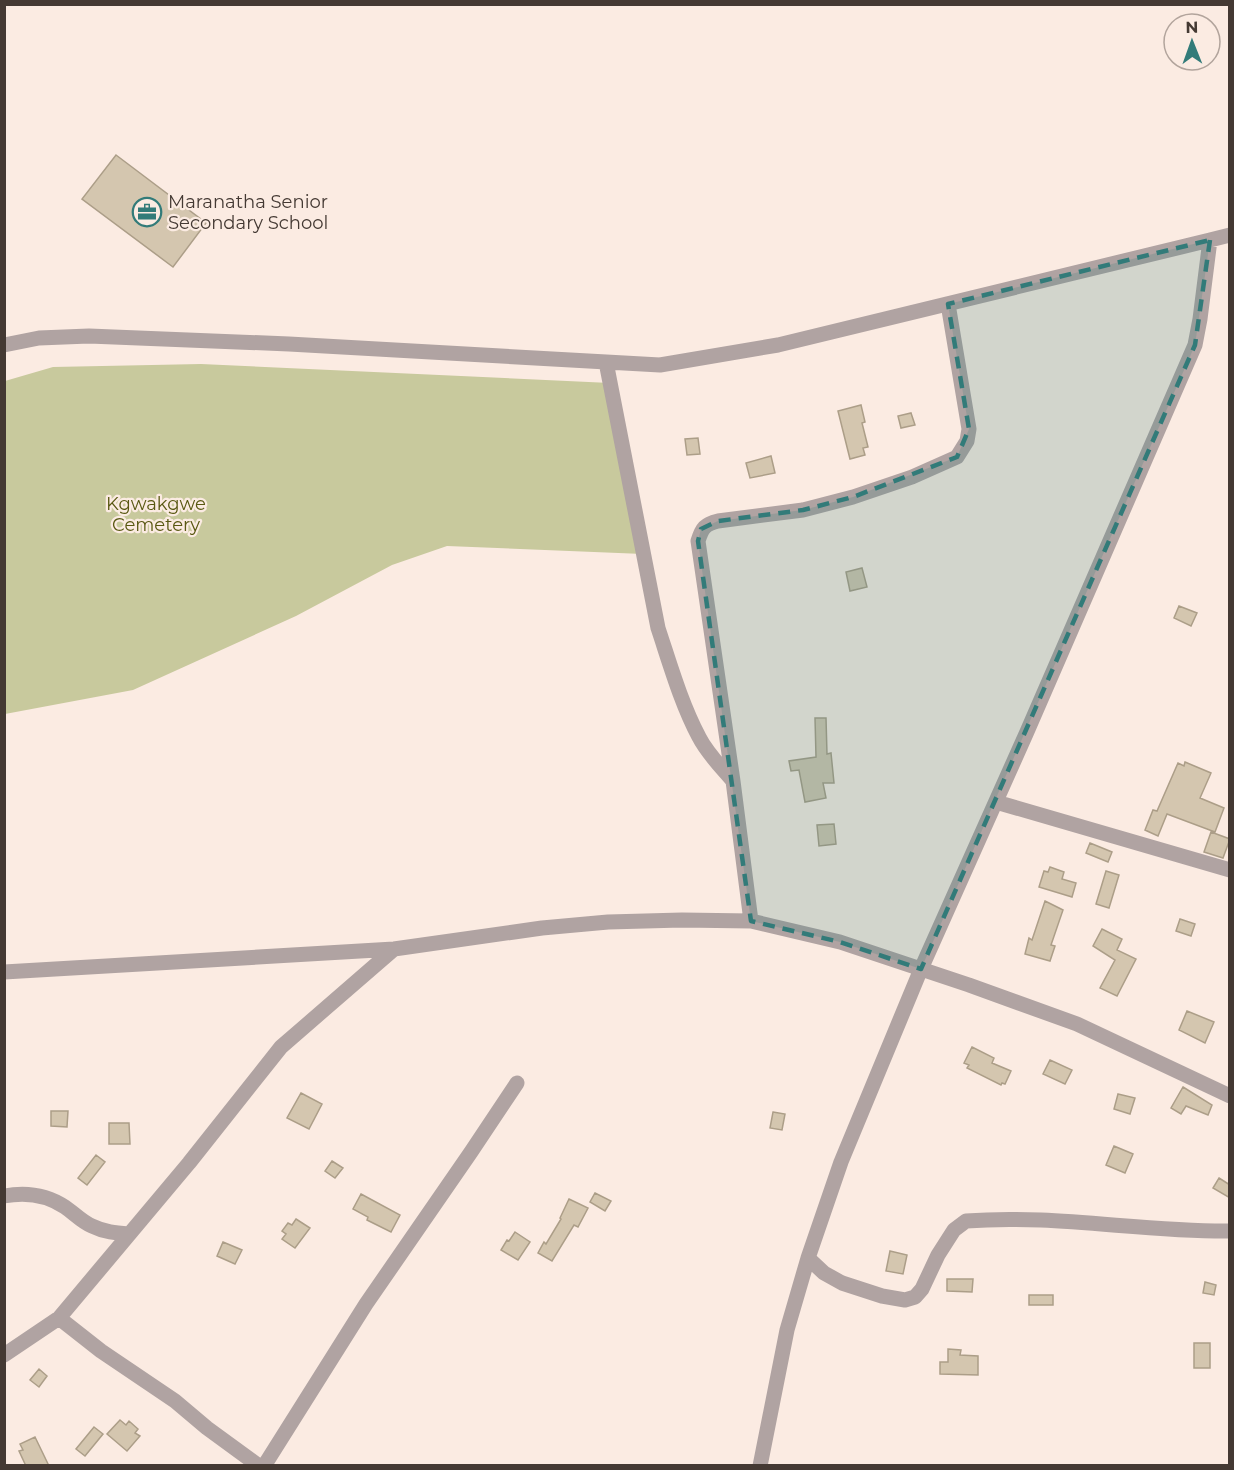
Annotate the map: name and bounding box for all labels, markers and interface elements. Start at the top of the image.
north arrow [1162,12,1222,72]
text: N [1185,18,1198,37]
place label: Maranatha Senior Secondary School [168,191,328,234]
office icon: Maranatha Senior Secondary School [131,196,163,228]
park label: Kgwakgwe Cemetery [106,493,206,536]

